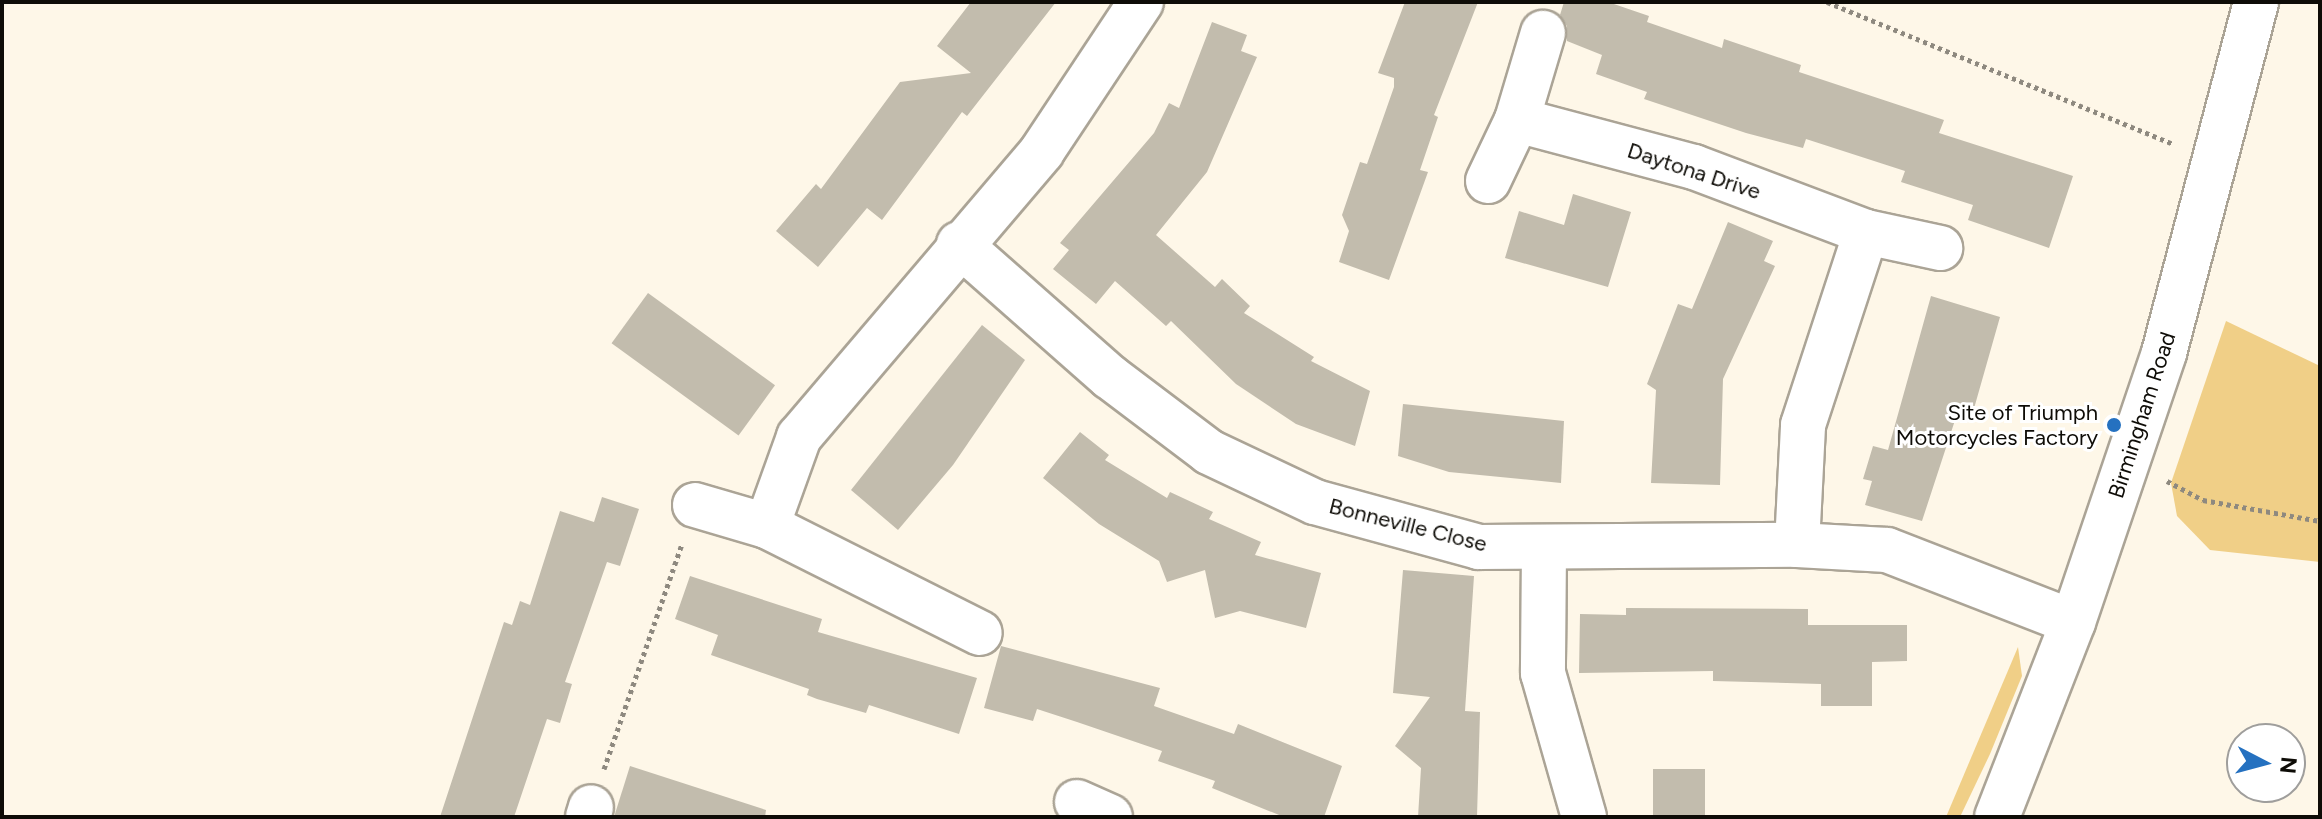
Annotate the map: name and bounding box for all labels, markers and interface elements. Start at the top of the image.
street label: Daytona Drive [1624,137,1764,205]
street label: Birmingham Road [2103,329,2181,501]
place label: Site of Triumph Motorcycles Factory [1896,399,2098,450]
marker: Site of Triumph Motorcycles Factory [2105,416,2123,434]
street label: Bonneville Close [1326,493,1490,557]
north arrow [2226,723,2306,803]
text: N [2274,755,2303,775]

